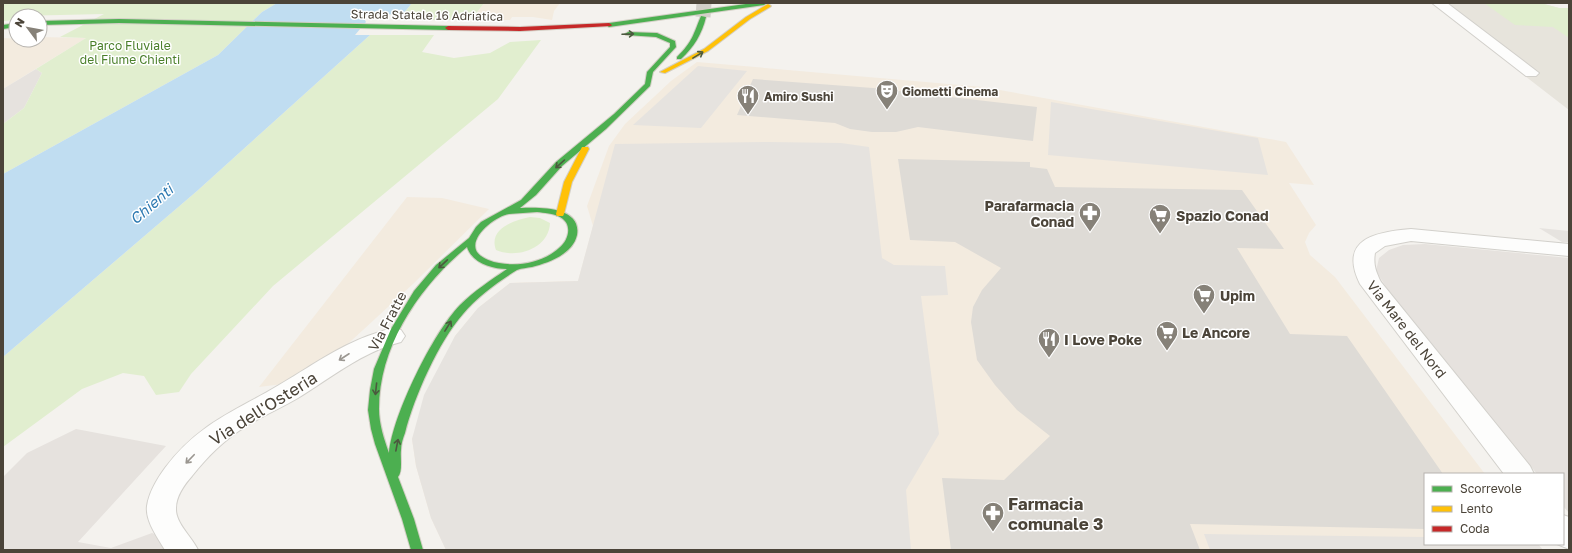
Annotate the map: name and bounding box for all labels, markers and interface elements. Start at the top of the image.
street label: Strada Statale 16 Adriatica [351,6,503,24]
north arrow [8,8,48,48]
text: N [11,15,27,29]
one-way arrow [621,30,634,38]
park label: Parco Fluviale del Fiume Chienti [80,38,180,67]
one-way arrow [692,51,704,59]
theatre icon: Giometti Cinema [874,78,900,111]
restaurant icon: Amiro Sushi [735,83,761,116]
place label: Giometti Cinema [902,84,998,99]
place label: Amiro Sushi [764,89,833,104]
one-way arrow [555,159,565,168]
water label: Chienti [126,179,178,228]
place label: Parafarmacia Conad [985,197,1074,230]
pharmacy icon: Parafarmacia Conad [1077,200,1103,233]
supermarket icon: Spazio Conad [1147,202,1173,235]
place label: Spazio Conad [1176,207,1269,224]
one-way arrow [438,259,448,268]
street label: Via Mare del Nord [1364,277,1450,381]
supermarket icon: Upim [1191,282,1217,315]
place label: Upim [1220,287,1255,304]
street label: Via Fratte [364,288,410,354]
supermarket icon: Le Ancore [1154,319,1180,352]
one-way arrow [444,321,453,332]
place label: Le Ancore [1182,324,1250,341]
restaurant icon: I Love Poke [1036,326,1062,359]
place label: I Love Poke [1064,331,1142,348]
one-way arrow [339,353,350,361]
street label: Via dell'Osteria [205,366,321,450]
one-way arrow [372,382,380,395]
one-way arrow [394,439,402,452]
one-way arrow [185,454,195,464]
legend [1424,473,1564,545]
text: Scorrevole [1460,481,1522,496]
place label: Farmacia comunale 3 [1008,493,1103,534]
pharmacy icon: Farmacia comunale 3 [980,500,1006,533]
text: Lento [1460,501,1493,516]
text: Coda [1460,521,1490,536]

